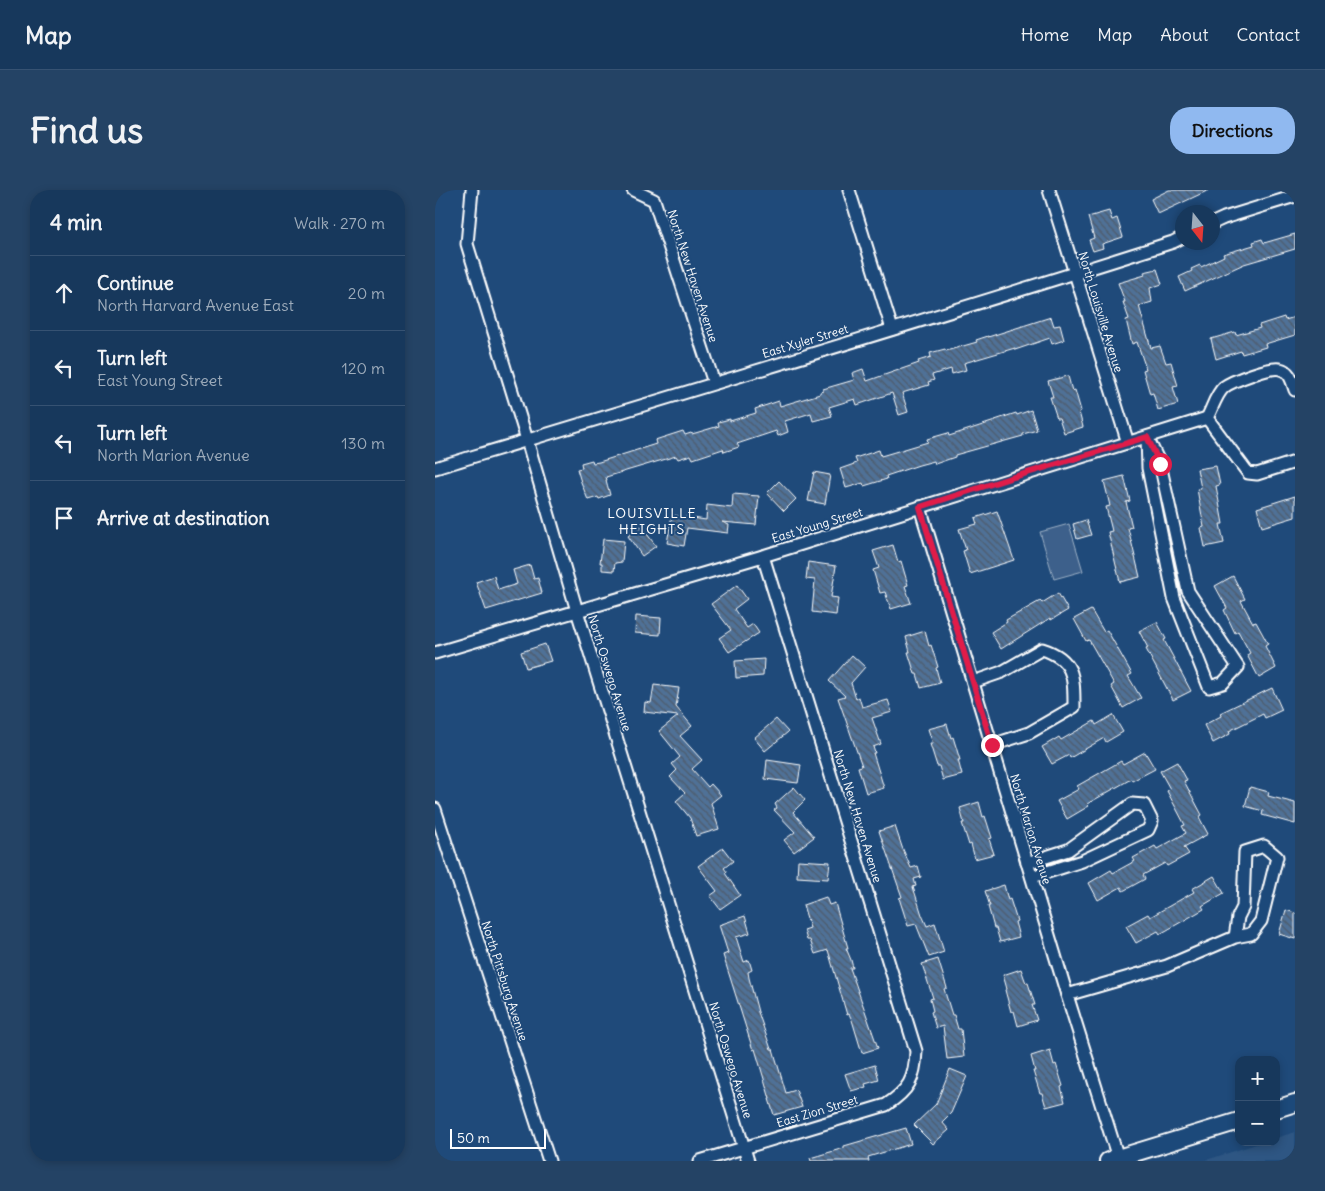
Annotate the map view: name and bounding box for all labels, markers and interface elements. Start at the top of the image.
text: Map [25,20,72,50]
text: Home [1021,23,1069,46]
text: Map [1097,23,1132,46]
text: About [1160,23,1208,46]
text: Contact [1236,23,1300,46]
button: Directions [1170,107,1295,154]
text: Find us [30,108,143,152]
north arrow [1175,205,1220,250]
street label: North New Haven Avenue [664,208,722,344]
text: 4 min [50,209,102,236]
text: Walk · 270 m [294,213,385,233]
street label: North Louisville Avenue [1075,250,1127,374]
text: Continue [97,271,174,295]
icon: ahead [50,279,78,307]
text: 20 m [348,283,385,303]
text: North Harvard Avenue East [97,295,294,315]
street label: East Xyler Street [760,321,850,361]
text: Turn left [97,346,167,370]
icon: left [50,354,78,382]
text: 120 m [342,358,385,378]
text: East Young Street [97,370,223,390]
text: Turn left [97,421,167,445]
icon: left [50,429,78,457]
text: 130 m [341,433,385,453]
text: North Marion Avenue [97,445,250,465]
route start [1149,453,1172,476]
icon: arrive [50,504,78,532]
district label: LOUISVILLE HEIGHTS [607,504,697,538]
street label: East Young Street [770,504,864,546]
text: Arrive at destination [97,506,270,530]
street label: North Oswego Avenue [585,613,635,733]
route end [981,734,1004,757]
street label: North New Haven Avenue [831,748,885,884]
street label: North Marion Avenue [1007,772,1055,886]
street label: North Pittsburg Avenue [479,919,531,1043]
street label: North Oswego Avenue [706,1000,756,1120]
map controls [1235,1056,1280,1146]
button: + [1235,1056,1280,1101]
street label: East Zion Street [775,1092,859,1130]
button: − [1235,1101,1280,1146]
scale bar [450,1126,546,1149]
text: 50 m [457,1129,490,1147]

